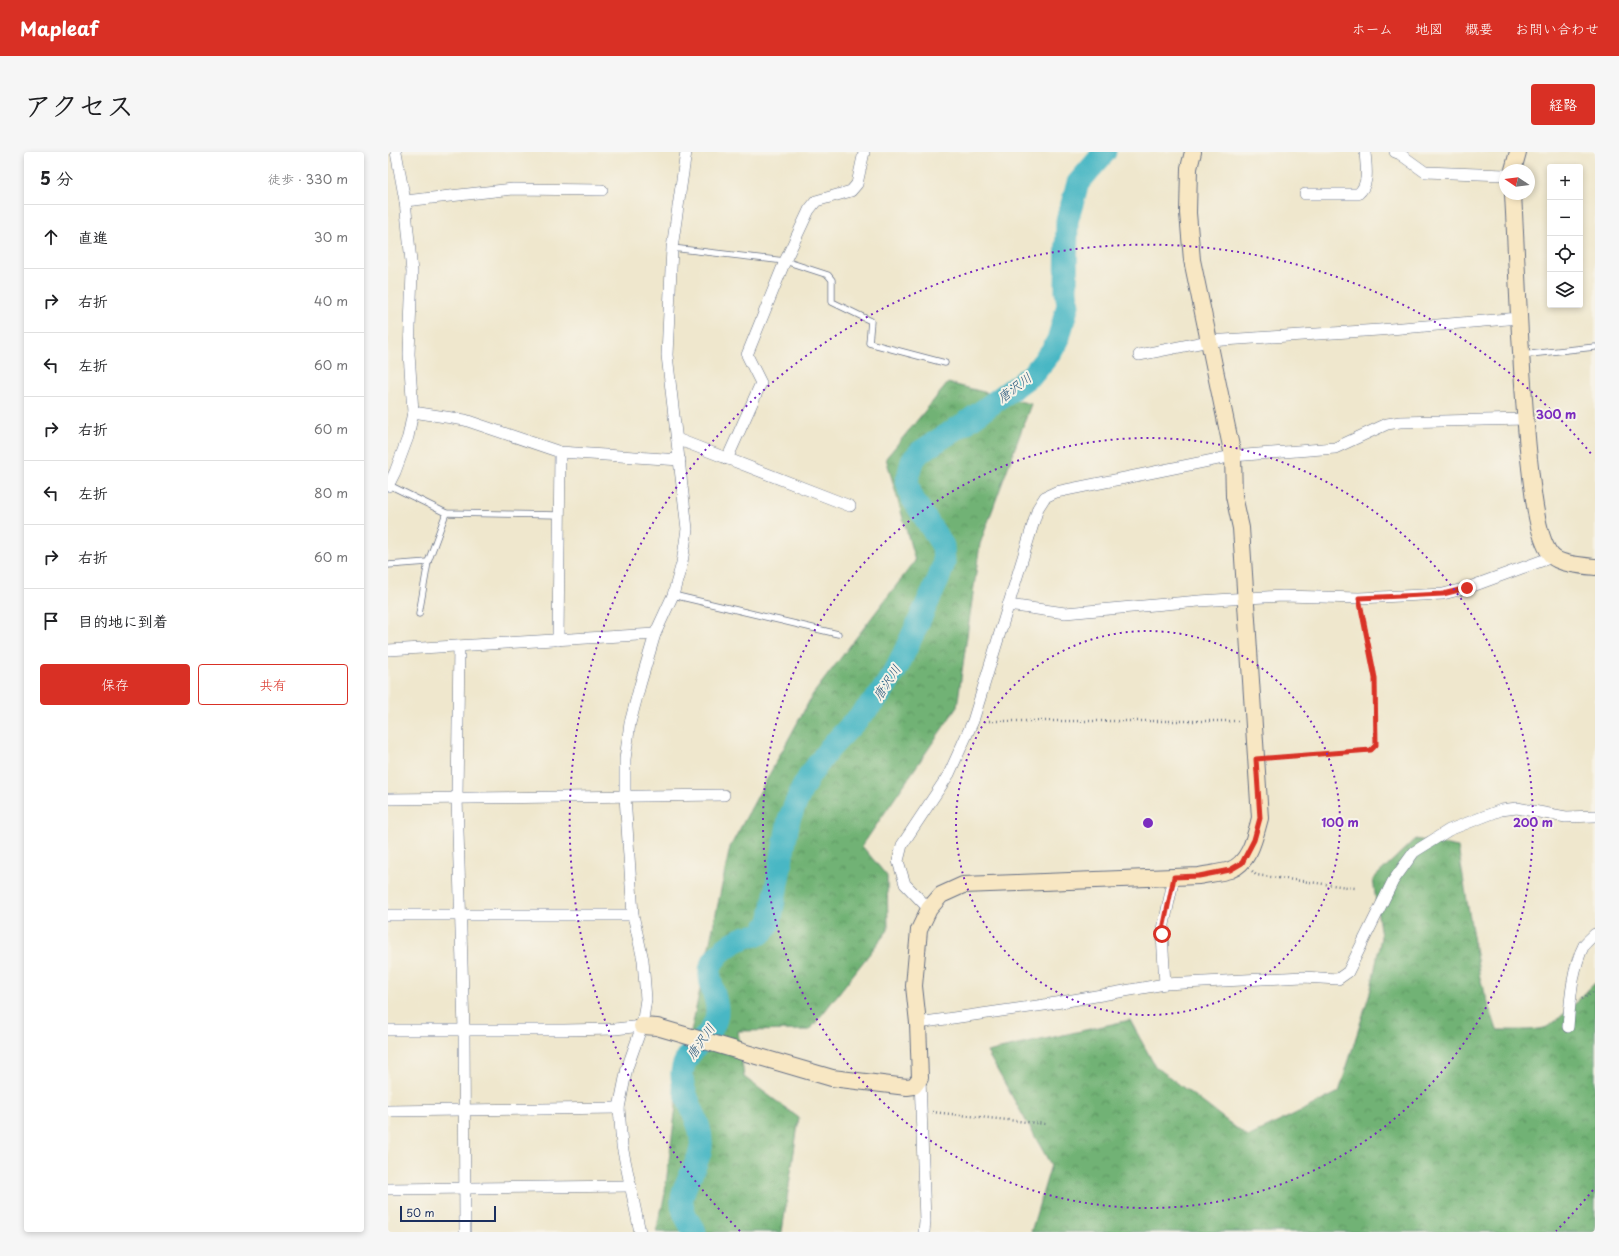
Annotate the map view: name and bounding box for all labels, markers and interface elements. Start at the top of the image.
text: Mapleaf [20,14,98,42]
text: ホーム [1352,18,1393,39]
text: 地図 [1415,18,1443,39]
text: 概要 [1465,18,1493,39]
text: お問い合わせ [1515,18,1599,39]
text: アクセス [24,83,134,126]
button: 経路 [1531,84,1595,125]
north arrow [1499,164,1535,200]
map controls [1547,164,1583,308]
button: + [1547,164,1583,200]
text: 5 分 [40,165,73,191]
text: 徒歩 · 330 m [268,169,348,188]
button: − [1547,200,1583,236]
text: 直進 [78,225,108,248]
icon: ahead [40,226,62,248]
text: 30 m [314,227,348,246]
button: locate [1547,236,1583,272]
button: layers [1547,272,1583,308]
text: 右折 [78,289,108,312]
icon: right [40,290,62,312]
text: 40 m [314,291,348,310]
text: 左折 [78,353,108,376]
icon: left [40,354,62,376]
text: 60 m [314,355,348,374]
water label: 唐沢川 [993,368,1035,406]
text: 300 m [1536,405,1576,423]
text: 右折 [78,417,108,440]
icon: right [40,418,62,440]
text: 60 m [314,419,348,438]
text: 左折 [78,481,108,504]
icon: left [40,482,62,504]
text: 80 m [314,483,348,502]
text: 右折 [78,545,108,568]
icon: right [40,546,62,568]
text: 60 m [314,547,348,566]
route end [1458,579,1476,597]
text: 目的地に到着 [78,609,168,632]
icon: arrive [40,610,62,632]
water label: 唐沢川 [867,660,905,704]
button: 保存 [40,664,190,705]
button: 共有 [198,664,348,705]
text: 100 m [1321,813,1359,831]
text: 200 m [1513,813,1553,831]
centre of rings [1141,816,1155,830]
route start [1153,925,1171,943]
water label: 唐沢川 [681,1020,719,1062]
scale bar [400,1204,496,1223]
text: 50 m [406,1204,435,1221]

